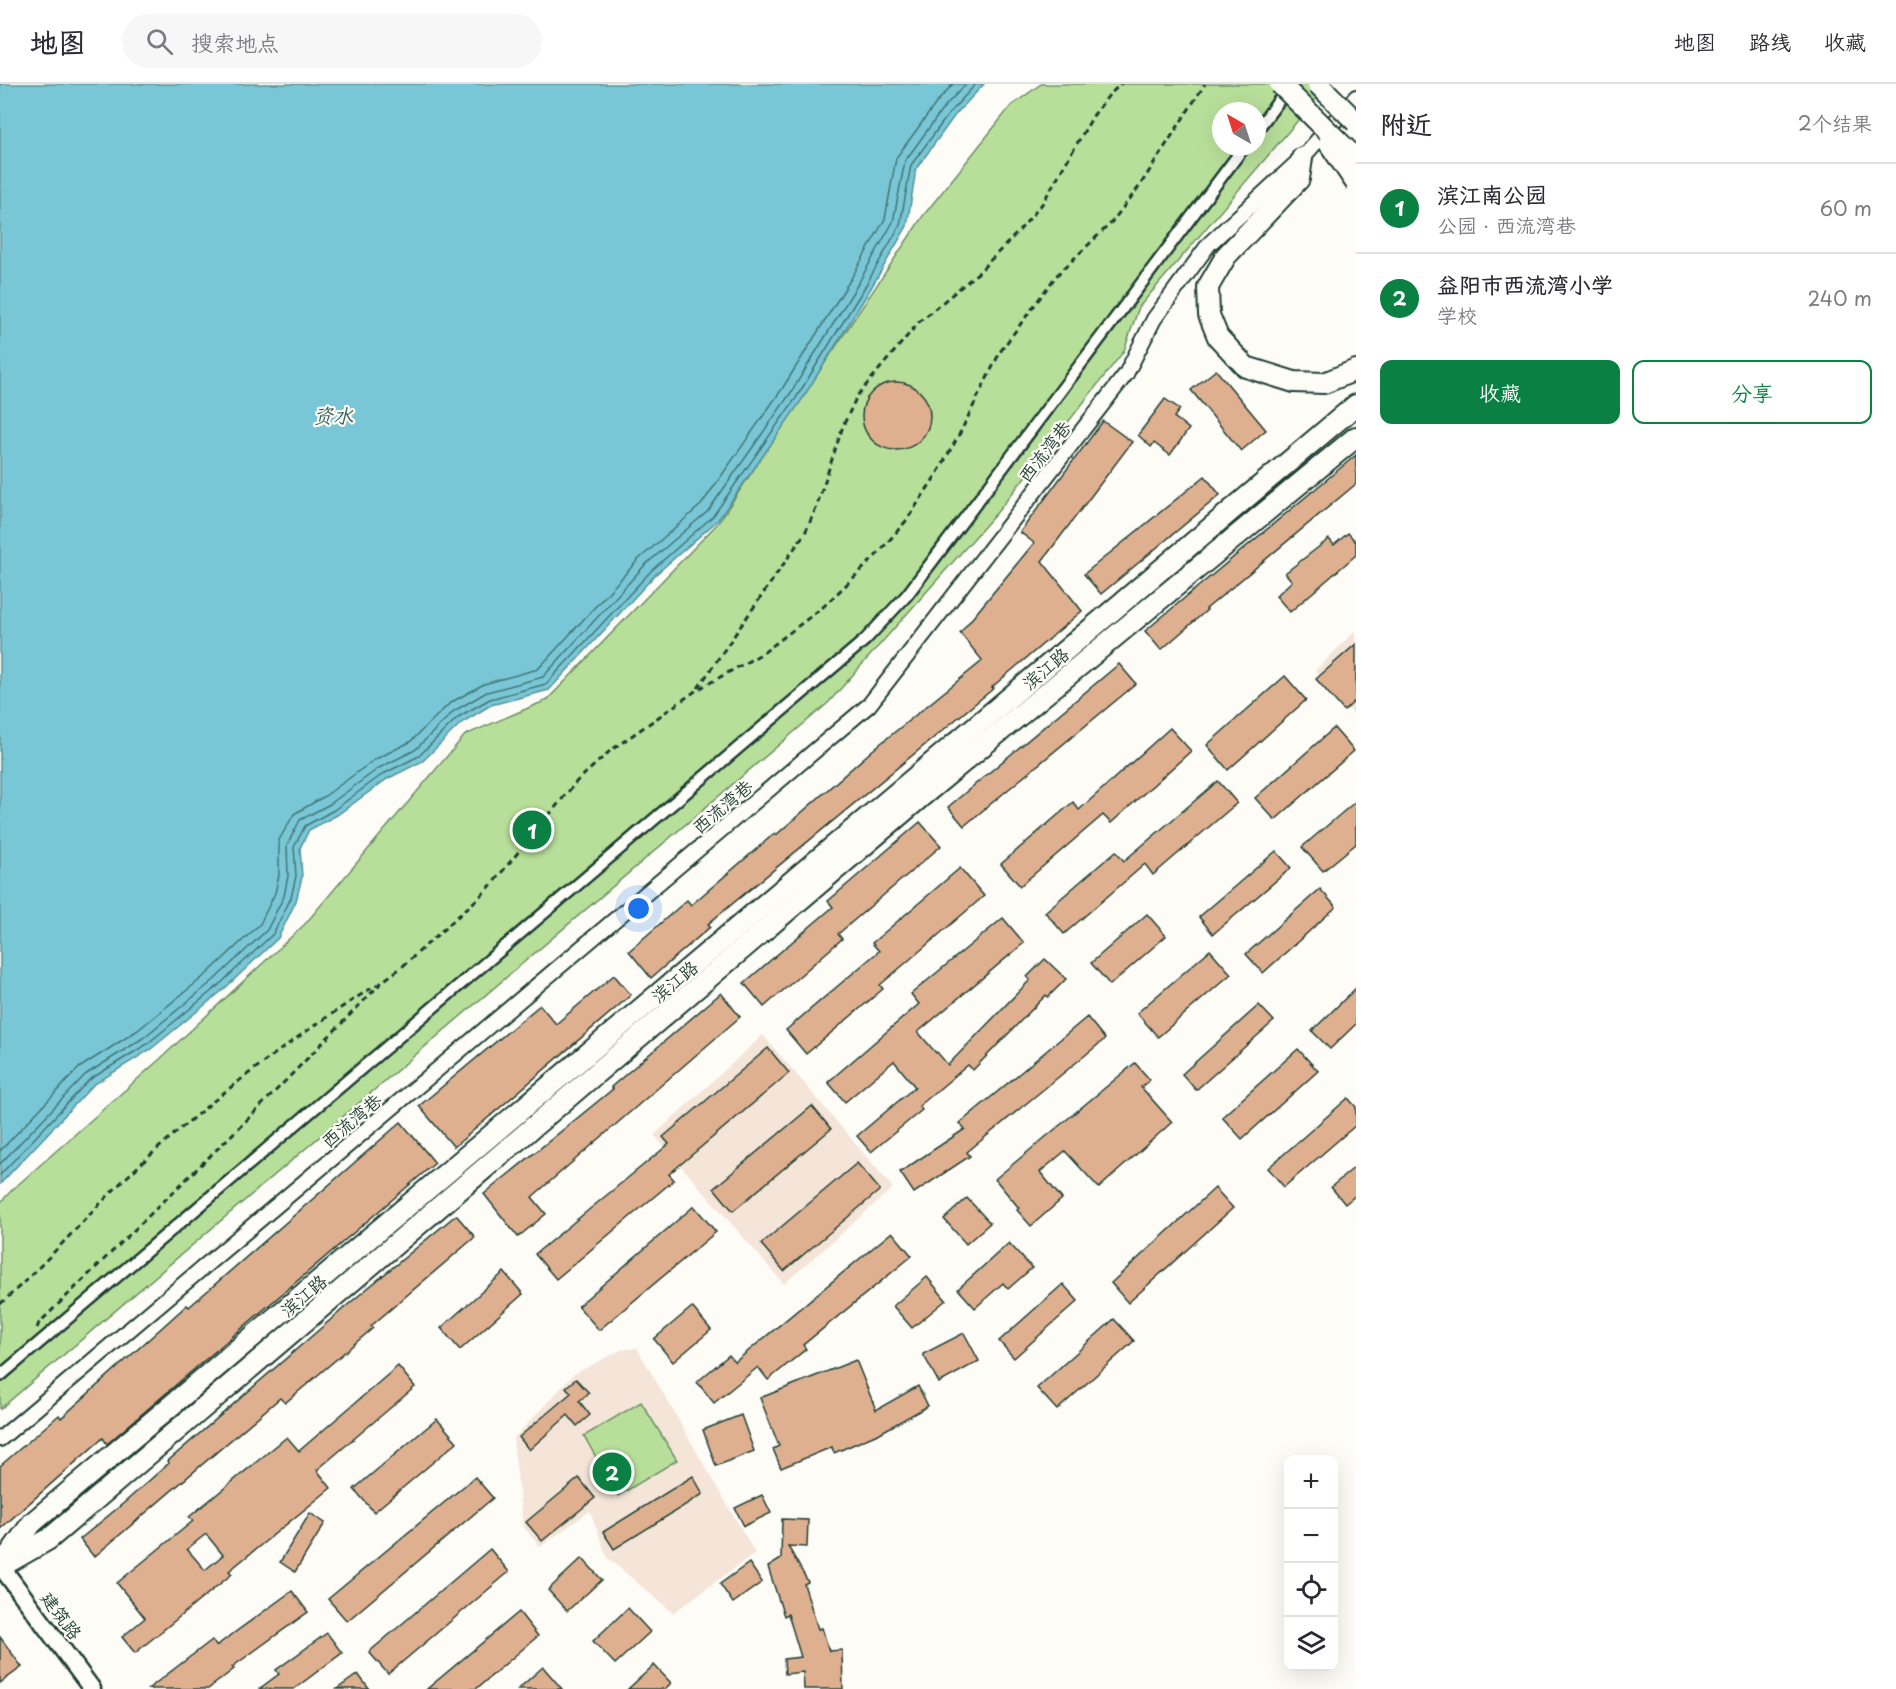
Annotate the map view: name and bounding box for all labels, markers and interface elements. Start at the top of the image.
search box [122,14,542,68]
text: 地图 [30,20,86,63]
icon: search [143,25,176,58]
text: 搜索地点 [191,25,279,58]
text: 地图 [1674,25,1716,57]
text: 路线 [1749,25,1791,57]
text: 收藏 [1824,25,1866,57]
north arrow [1212,102,1266,156]
text: 附近 [1380,104,1432,143]
text: 2个结果 [1798,108,1872,138]
text: 滨江南公园 [1437,177,1547,210]
text: 1 [1395,193,1404,223]
text: 60 m [1820,193,1872,223]
text: 公园 · 西流湾巷 [1437,210,1576,240]
text: 益阳市西流湾小学 [1437,267,1613,300]
text: 2 [1392,283,1407,313]
text: 240 m [1807,283,1872,313]
text: 学校 [1437,300,1477,330]
button: 收藏 [1380,360,1620,424]
button: 分享 [1632,360,1872,424]
water label: 资水 [313,400,354,430]
street label: 西流湾巷 [1011,414,1077,488]
street label: 滨江路 [1016,640,1074,696]
street label: 西流湾巷 [686,773,758,839]
pin: 1 [512,808,552,852]
your location [624,894,653,923]
street label: 滨江路 [645,953,703,1009]
street label: 西流湾巷 [315,1087,387,1153]
street label: 滨江路 [274,1267,332,1323]
pin: 2 [592,1450,632,1494]
map controls [1284,1455,1338,1671]
button: + [1284,1455,1338,1509]
button: − [1284,1509,1338,1563]
button: locate [1284,1563,1338,1617]
street label: 建筑路 [35,1585,89,1645]
button: layers [1284,1617,1338,1671]

